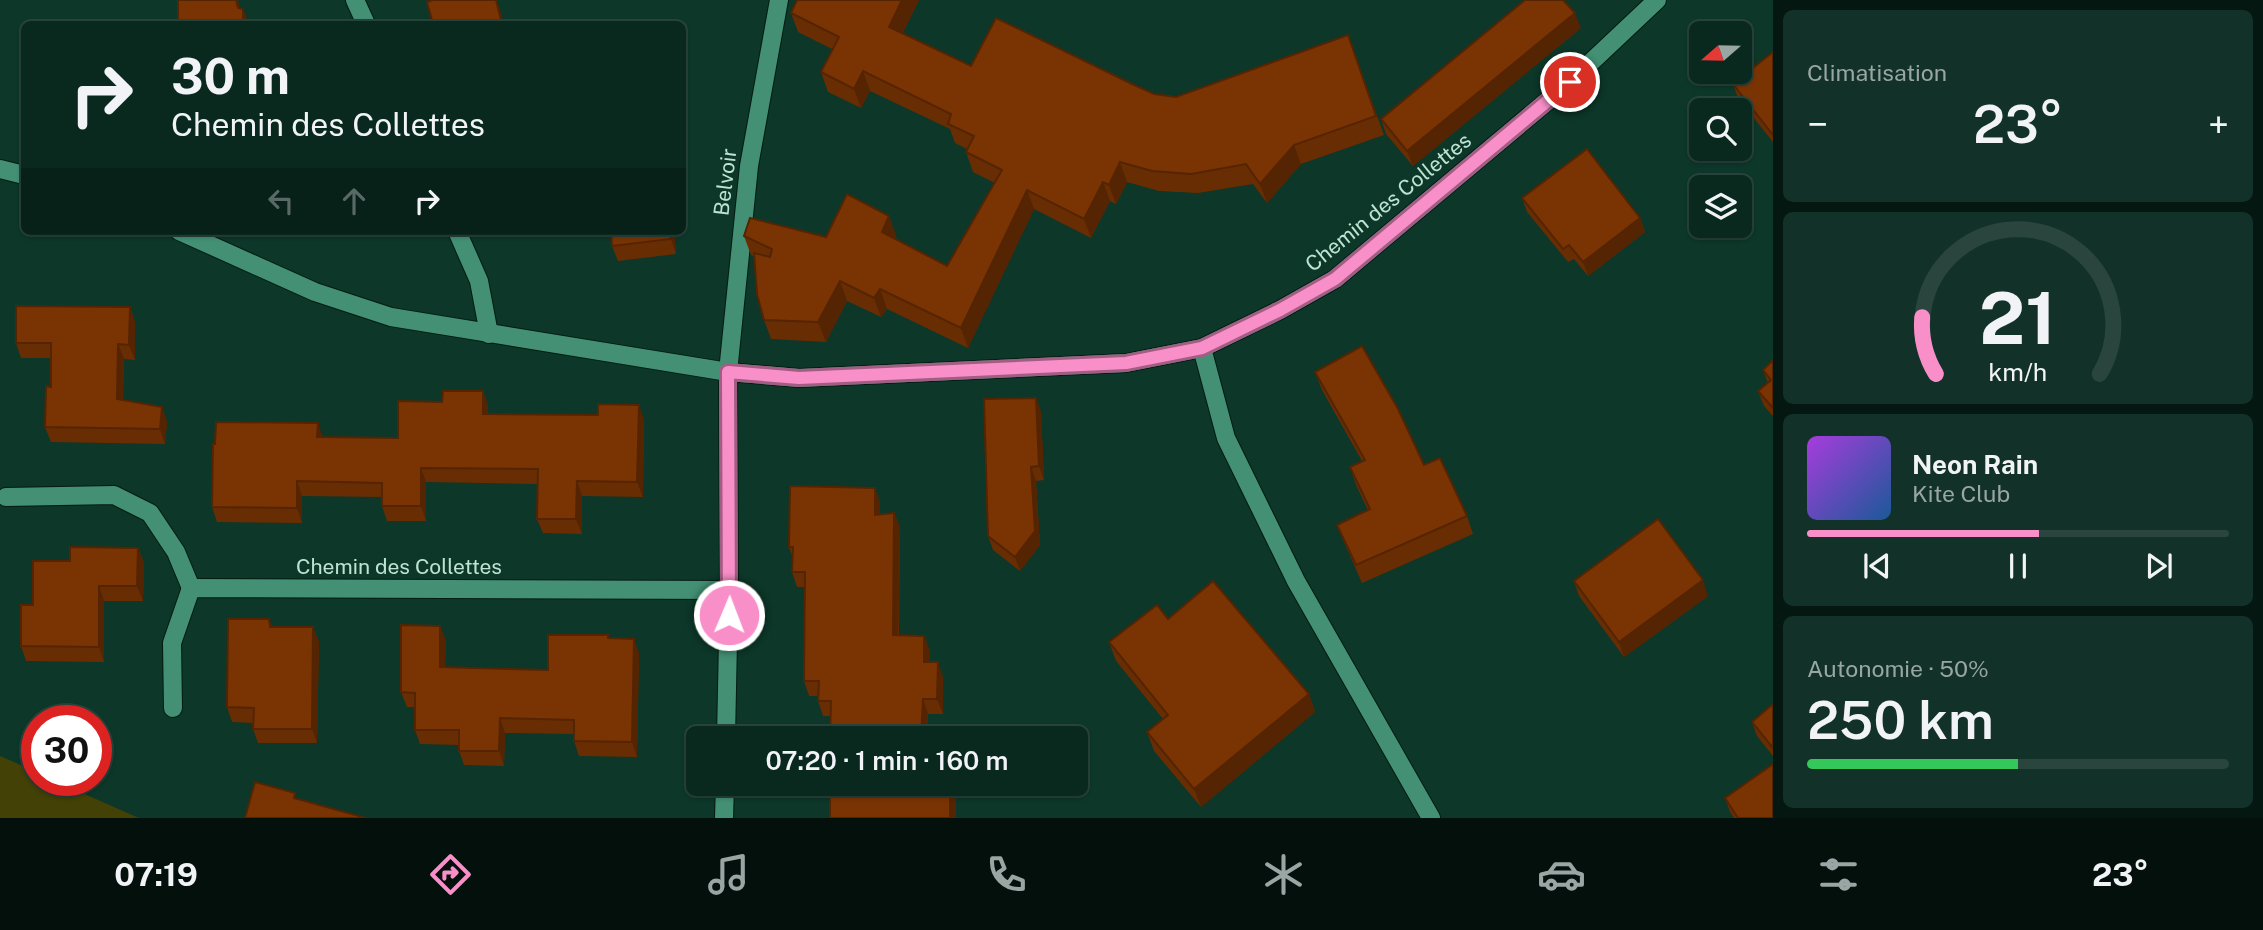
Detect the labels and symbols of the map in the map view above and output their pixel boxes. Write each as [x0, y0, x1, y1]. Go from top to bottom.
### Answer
north arrow [1689, 21, 1752, 84]
pin [1540, 52, 1600, 112]
street label: Chemin des Collettes [1300, 127, 1476, 277]
street label: Belvoir [708, 147, 742, 217]
street label: Chemin des Collettes [296, 554, 502, 579]
position arrow [692, 578, 766, 652]
speed limit sign: 30 [21, 705, 112, 796]

